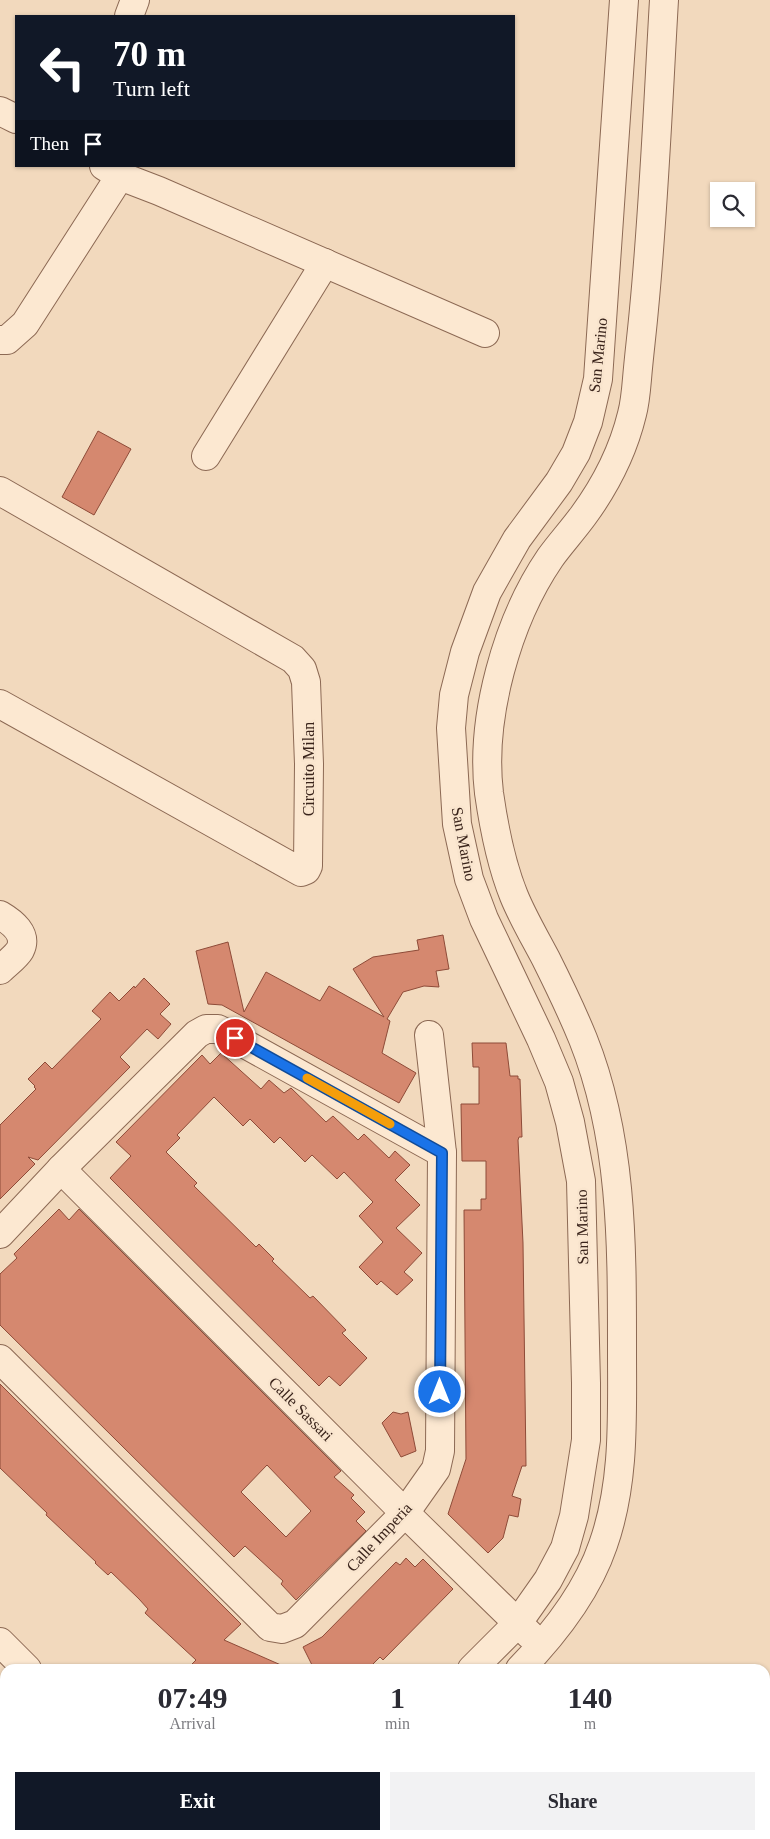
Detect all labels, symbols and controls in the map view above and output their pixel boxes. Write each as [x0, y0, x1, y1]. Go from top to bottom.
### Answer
icon: left [30, 35, 95, 100]
text: 70 m [113, 35, 186, 74]
text: Turn left [113, 76, 190, 101]
icon: arrive [79, 130, 107, 158]
text: Then [30, 133, 69, 154]
map controls [710, 182, 755, 227]
button: search [710, 182, 755, 227]
street label: San Marino [586, 317, 610, 393]
street label: Circuito Milan [300, 722, 317, 816]
street label: San Marino [448, 806, 480, 882]
pin [214, 1017, 256, 1059]
icon: arrive [221, 1024, 249, 1052]
street label: San Marino [573, 1189, 591, 1265]
position arrow [413, 1365, 465, 1417]
street label: Calle Sassari [266, 1374, 337, 1445]
street label: Calle Imperia [343, 1499, 416, 1575]
text: 07:49 [158, 1681, 228, 1714]
text: 1 [390, 1681, 405, 1714]
text: 140 [567, 1681, 612, 1714]
text: Arrival [169, 1715, 216, 1732]
text: min [385, 1715, 410, 1732]
text: m [584, 1715, 596, 1732]
button: Exit [15, 1772, 380, 1830]
button: Share [390, 1772, 755, 1830]

